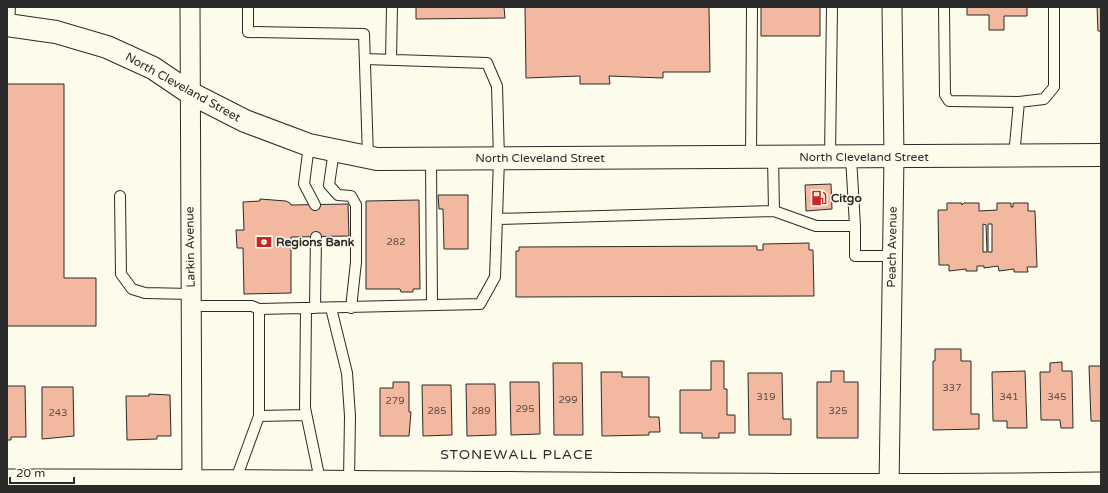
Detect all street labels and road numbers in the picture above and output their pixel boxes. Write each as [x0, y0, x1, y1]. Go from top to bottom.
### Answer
street label: North Cleveland Street [123, 49, 243, 125]
street label: North Cleveland Street [799, 150, 929, 164]
street label: North Cleveland Street [475, 151, 605, 165]
street label: Larkin Avenue [182, 206, 198, 288]
street label: Peach Avenue [884, 206, 900, 288]

